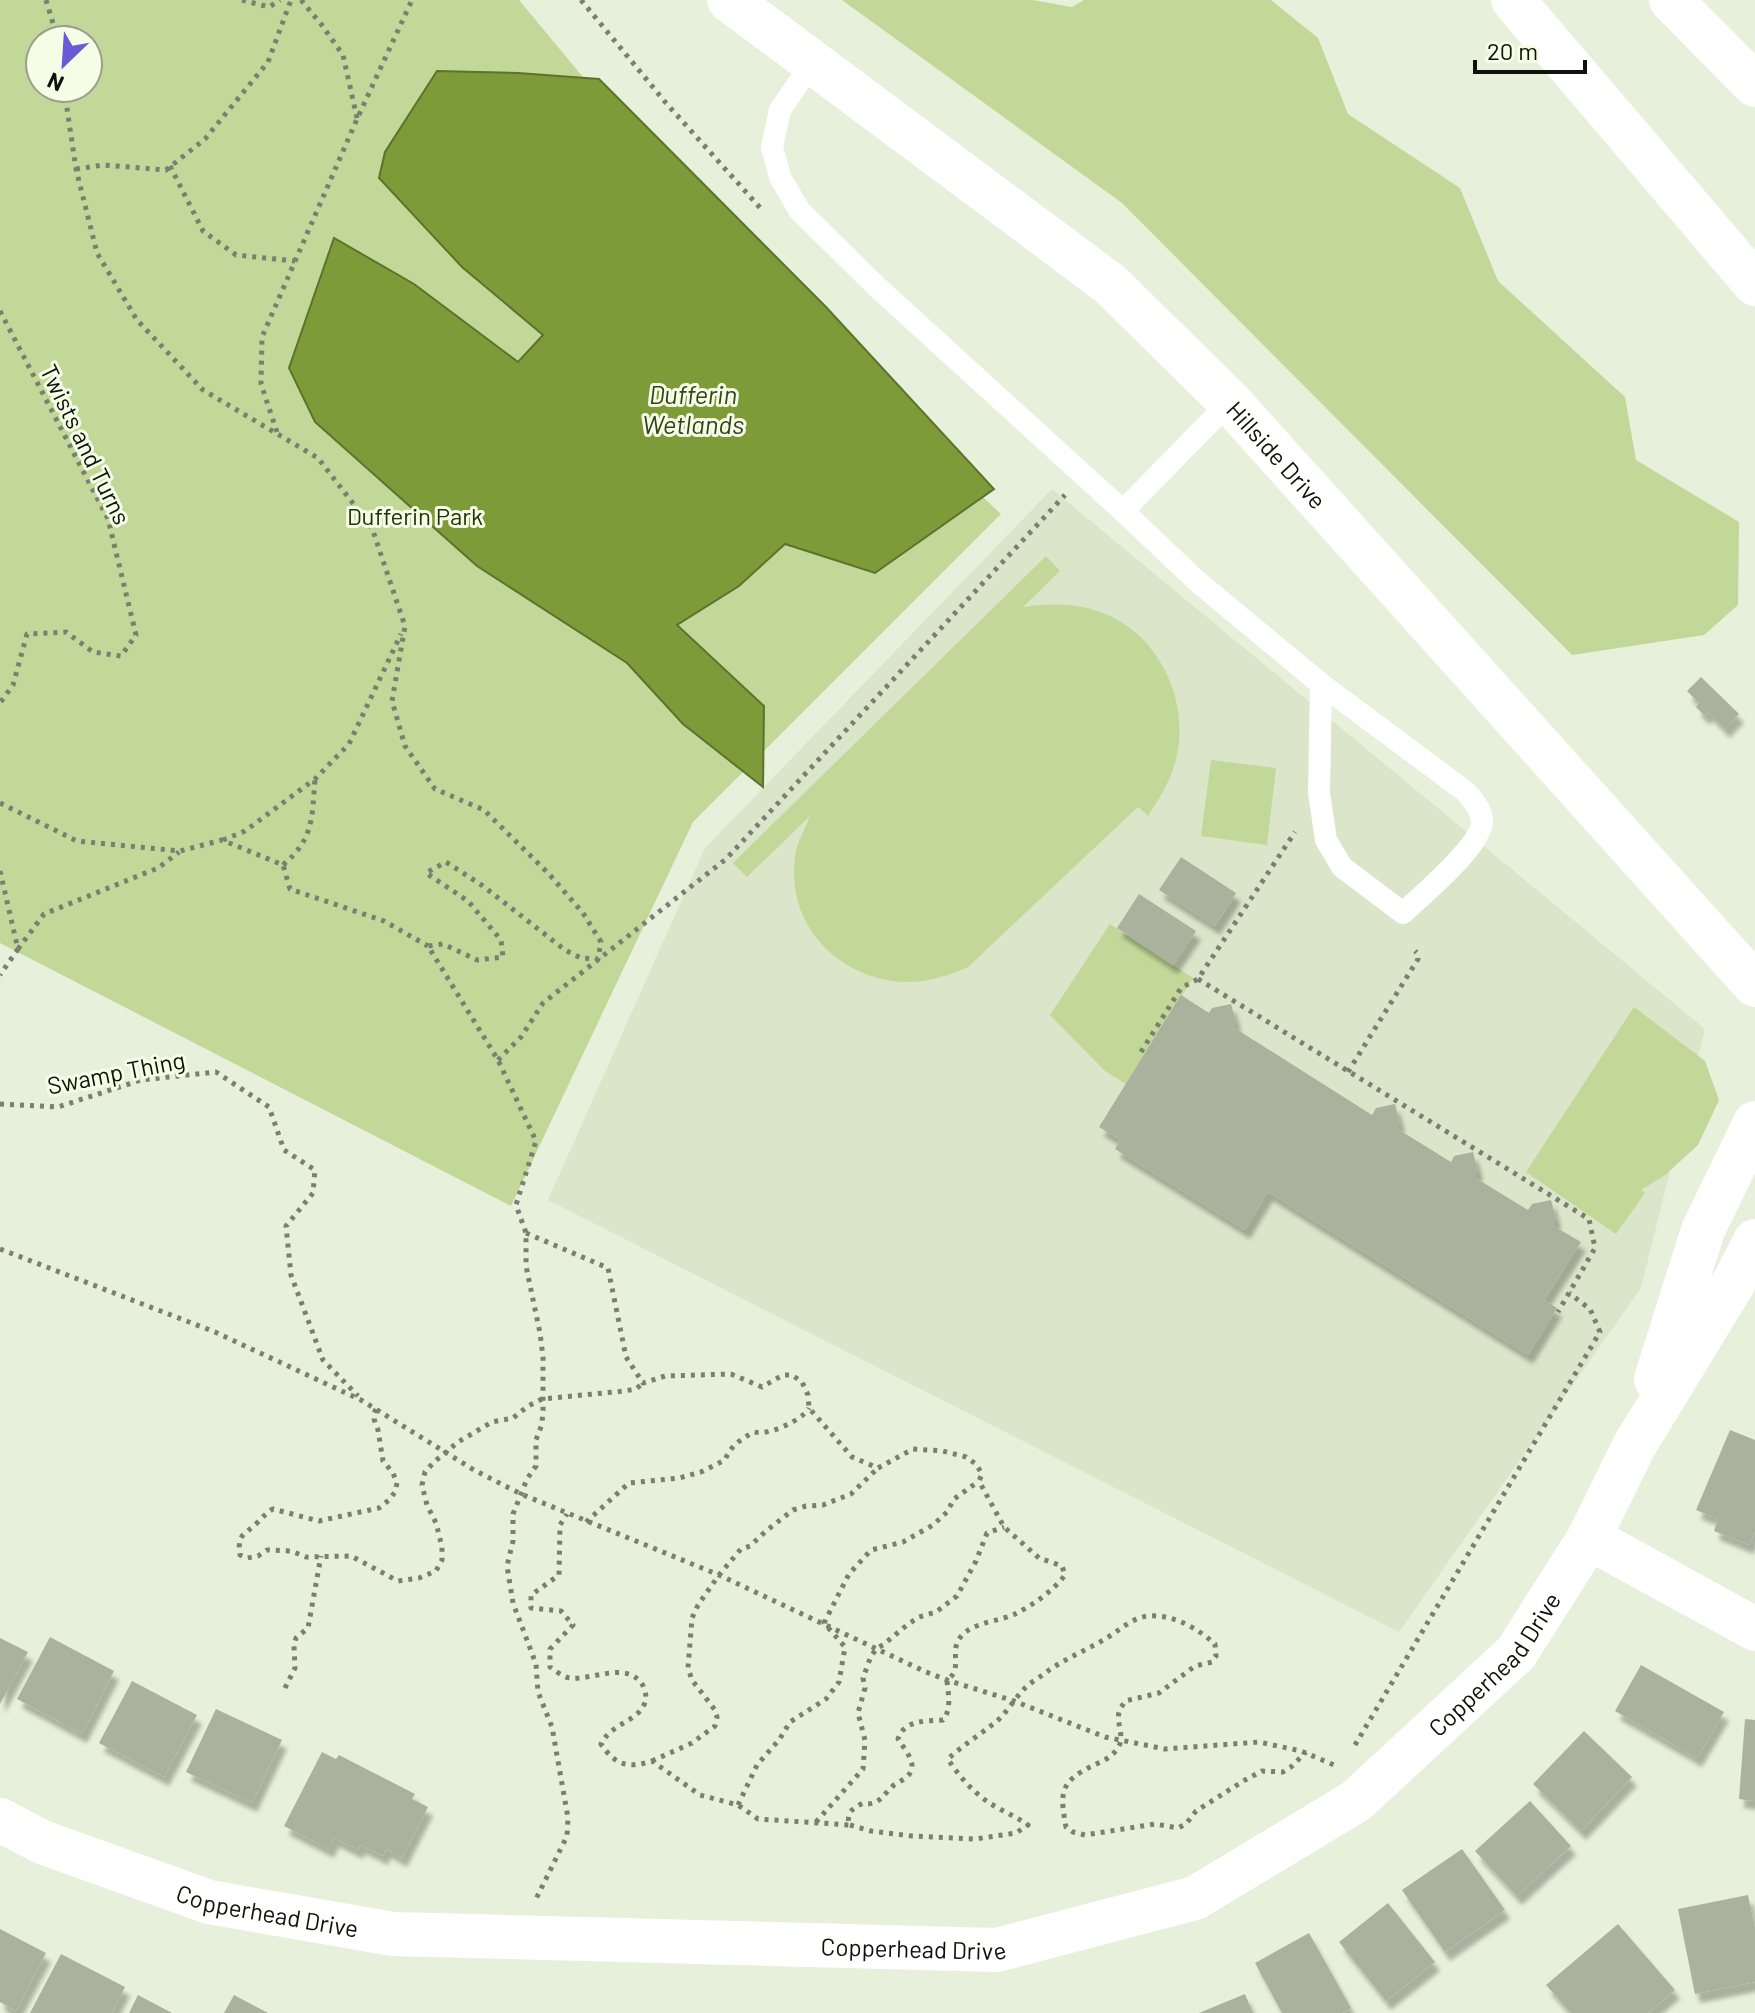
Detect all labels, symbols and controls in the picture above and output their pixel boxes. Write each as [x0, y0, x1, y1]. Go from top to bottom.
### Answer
north arrow [24, 24, 104, 104]
scale bar [1475, 24, 1585, 74]
text: 20 m [1487, 36, 1538, 65]
text: N [43, 68, 67, 98]
street label: Twists and Turns [35, 359, 137, 529]
water label: Dufferin Wetlands [642, 378, 744, 439]
street label: Hillside Drive [1221, 395, 1333, 514]
park label: Dufferin Park [347, 501, 483, 530]
street label: Swamp Thing [45, 1044, 187, 1100]
street label: Copperhead Drive [1422, 1586, 1566, 1742]
street label: Copperhead Drive [173, 1877, 361, 1942]
street label: Copperhead Drive [820, 1931, 1009, 1965]

